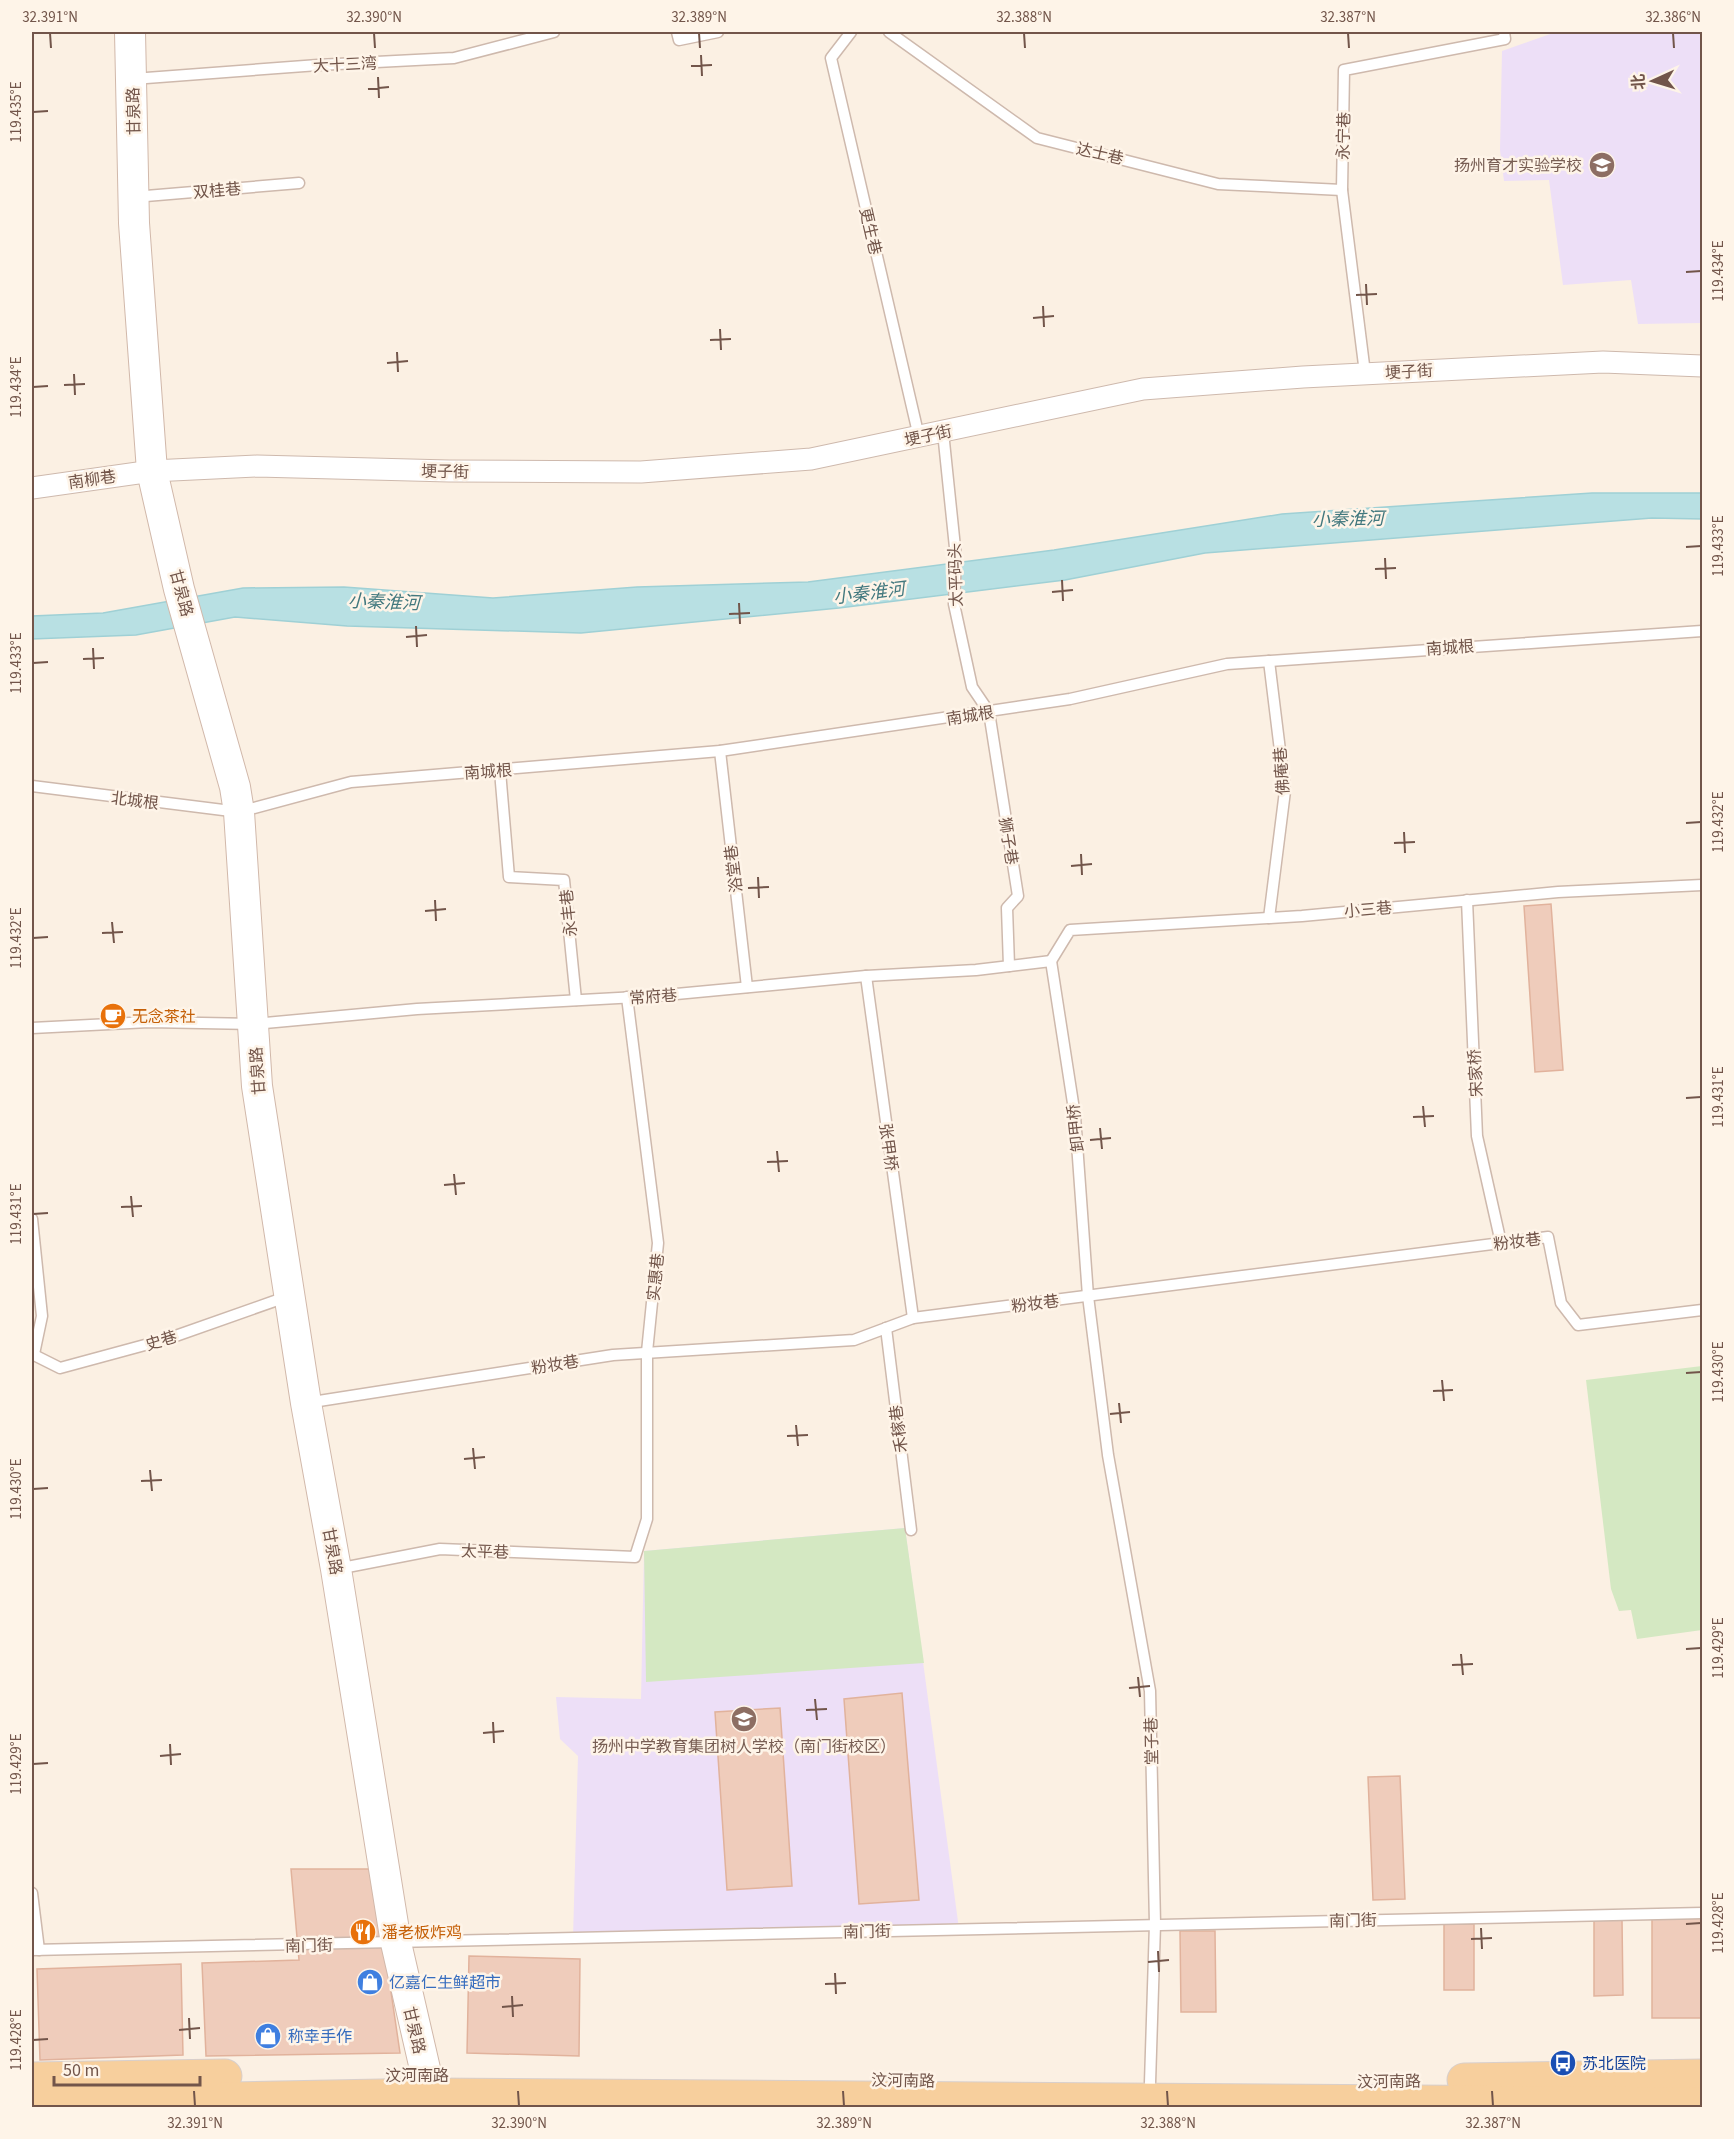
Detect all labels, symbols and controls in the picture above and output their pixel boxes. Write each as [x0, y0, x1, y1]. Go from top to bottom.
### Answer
text: 32.391°N [22, 7, 78, 28]
text: 32.390°N [346, 7, 402, 28]
text: 32.389°N [671, 7, 727, 28]
text: 32.388°N [996, 7, 1052, 28]
text: 32.387°N [1320, 7, 1376, 28]
text: 32.386°N [1645, 7, 1701, 28]
north arrow [1623, 51, 1683, 111]
street label: 大十三湾 [313, 52, 378, 78]
text: 北 [1628, 73, 1651, 91]
text: 119.435°E [6, 81, 27, 143]
street label: 甘泉路 [123, 87, 145, 135]
street label: 永宁巷 [1333, 112, 1355, 160]
street label: 达士巷 [1074, 138, 1126, 170]
school or university icon: 扬州育才实验学校 [1587, 150, 1617, 180]
place label: 扬州育才实验学校 [1454, 155, 1582, 177]
street label: 双桂巷 [192, 178, 242, 204]
street label: 更生巷 [854, 205, 886, 257]
text: 119.434°E [1708, 240, 1729, 302]
text: 119.434°E [6, 356, 27, 418]
street label: 埂子街 [1385, 360, 1434, 384]
street label: 埂子街 [902, 420, 954, 452]
street label: 埂子街 [421, 461, 469, 483]
street label: 南柳巷 [67, 466, 117, 494]
water label: 小秦淮河 [1312, 506, 1387, 533]
text: 119.433°E [1708, 515, 1729, 577]
street label: 太平码头 [944, 543, 968, 607]
street label: 甘泉路 [164, 567, 198, 619]
water label: 小秦淮河 [832, 576, 909, 610]
water label: 小秦淮河 [348, 589, 423, 616]
text: 119.433°E [6, 632, 27, 694]
street label: 南城根 [1425, 635, 1475, 661]
street label: 南城根 [945, 701, 996, 731]
street label: 佛庵巷 [1269, 746, 1295, 796]
street label: 南城根 [463, 759, 513, 785]
street label: 北城根 [110, 787, 160, 815]
text: 119.432°E [1708, 791, 1729, 853]
street label: 狮子巷 [993, 816, 1023, 867]
street label: 浴堂巷 [720, 844, 748, 894]
street label: 永丰巷 [556, 888, 582, 938]
street label: 小三巷 [1343, 897, 1393, 923]
text: 119.432°E [6, 907, 27, 969]
street label: 常府巷 [628, 984, 678, 1010]
cafe icon: 无念茶社 [98, 1001, 128, 1031]
place label: 无念茶社 [132, 1006, 196, 1028]
street label: 甘泉路 [245, 1046, 271, 1096]
street label: 宋家桥 [1464, 1048, 1488, 1097]
text: 119.431°E [1708, 1066, 1729, 1128]
street label: 卸甲桥 [1063, 1103, 1089, 1153]
street label: 张甲桥 [874, 1122, 902, 1172]
text: 119.431°E [6, 1183, 27, 1245]
street label: 粉妆巷 [1492, 1228, 1542, 1256]
street label: 实惠巷 [643, 1252, 669, 1302]
street label: 粉妆巷 [1010, 1290, 1060, 1318]
street label: 史巷 [143, 1326, 180, 1356]
text: 119.430°E [1708, 1341, 1729, 1403]
street label: 粉妆巷 [530, 1350, 581, 1380]
street label: 禾稼巷 [885, 1404, 913, 1454]
text: 119.430°E [6, 1458, 27, 1520]
street label: 甘泉路 [317, 1526, 347, 1577]
street label: 太平巷 [461, 1540, 509, 1564]
text: 119.429°E [1708, 1617, 1729, 1679]
school or university icon: 扬州中学教育集团树人学校（南门街校区） [729, 1704, 759, 1734]
street label: 堂子巷 [1141, 1717, 1163, 1765]
text: 119.429°E [6, 1733, 27, 1795]
place label: 扬州中学教育集团树人学校（南门街校区） [592, 1736, 896, 1758]
text: 119.428°E [1708, 1892, 1729, 1954]
street label: 南门街 [1329, 1910, 1377, 1932]
restaurant icon: 潘老板炸鸡 [348, 1917, 378, 1947]
street label: 南门街 [843, 1921, 891, 1943]
place label: 潘老板炸鸡 [382, 1922, 462, 1944]
street label: 南门街 [285, 1935, 333, 1957]
shop icon: 亿嘉仁生鲜超市 [355, 1967, 385, 1997]
place label: 亿嘉仁生鲜超市 [389, 1972, 501, 1994]
street label: 甘泉路 [398, 2004, 430, 2056]
text: 119.428°E [6, 2009, 27, 2071]
shop icon: 称幸手作 [253, 2021, 283, 2051]
place label: 称幸手作 [288, 2026, 352, 2048]
bus stop icon: 苏北医院 [1548, 2048, 1578, 2078]
scale bar [54, 2049, 200, 2087]
place label: 苏北医院 [1582, 2053, 1646, 2075]
text: 50 m [63, 2058, 99, 2083]
street label: 汶河南路 [385, 2065, 449, 2087]
street label: 汶河南路 [871, 2069, 935, 2093]
street label: 汶河南路 [1357, 2070, 1421, 2094]
text: 32.391°N [167, 2113, 223, 2134]
text: 32.390°N [491, 2113, 547, 2134]
text: 32.389°N [816, 2113, 872, 2134]
text: 32.388°N [1140, 2113, 1196, 2134]
text: 32.387°N [1465, 2113, 1521, 2134]

